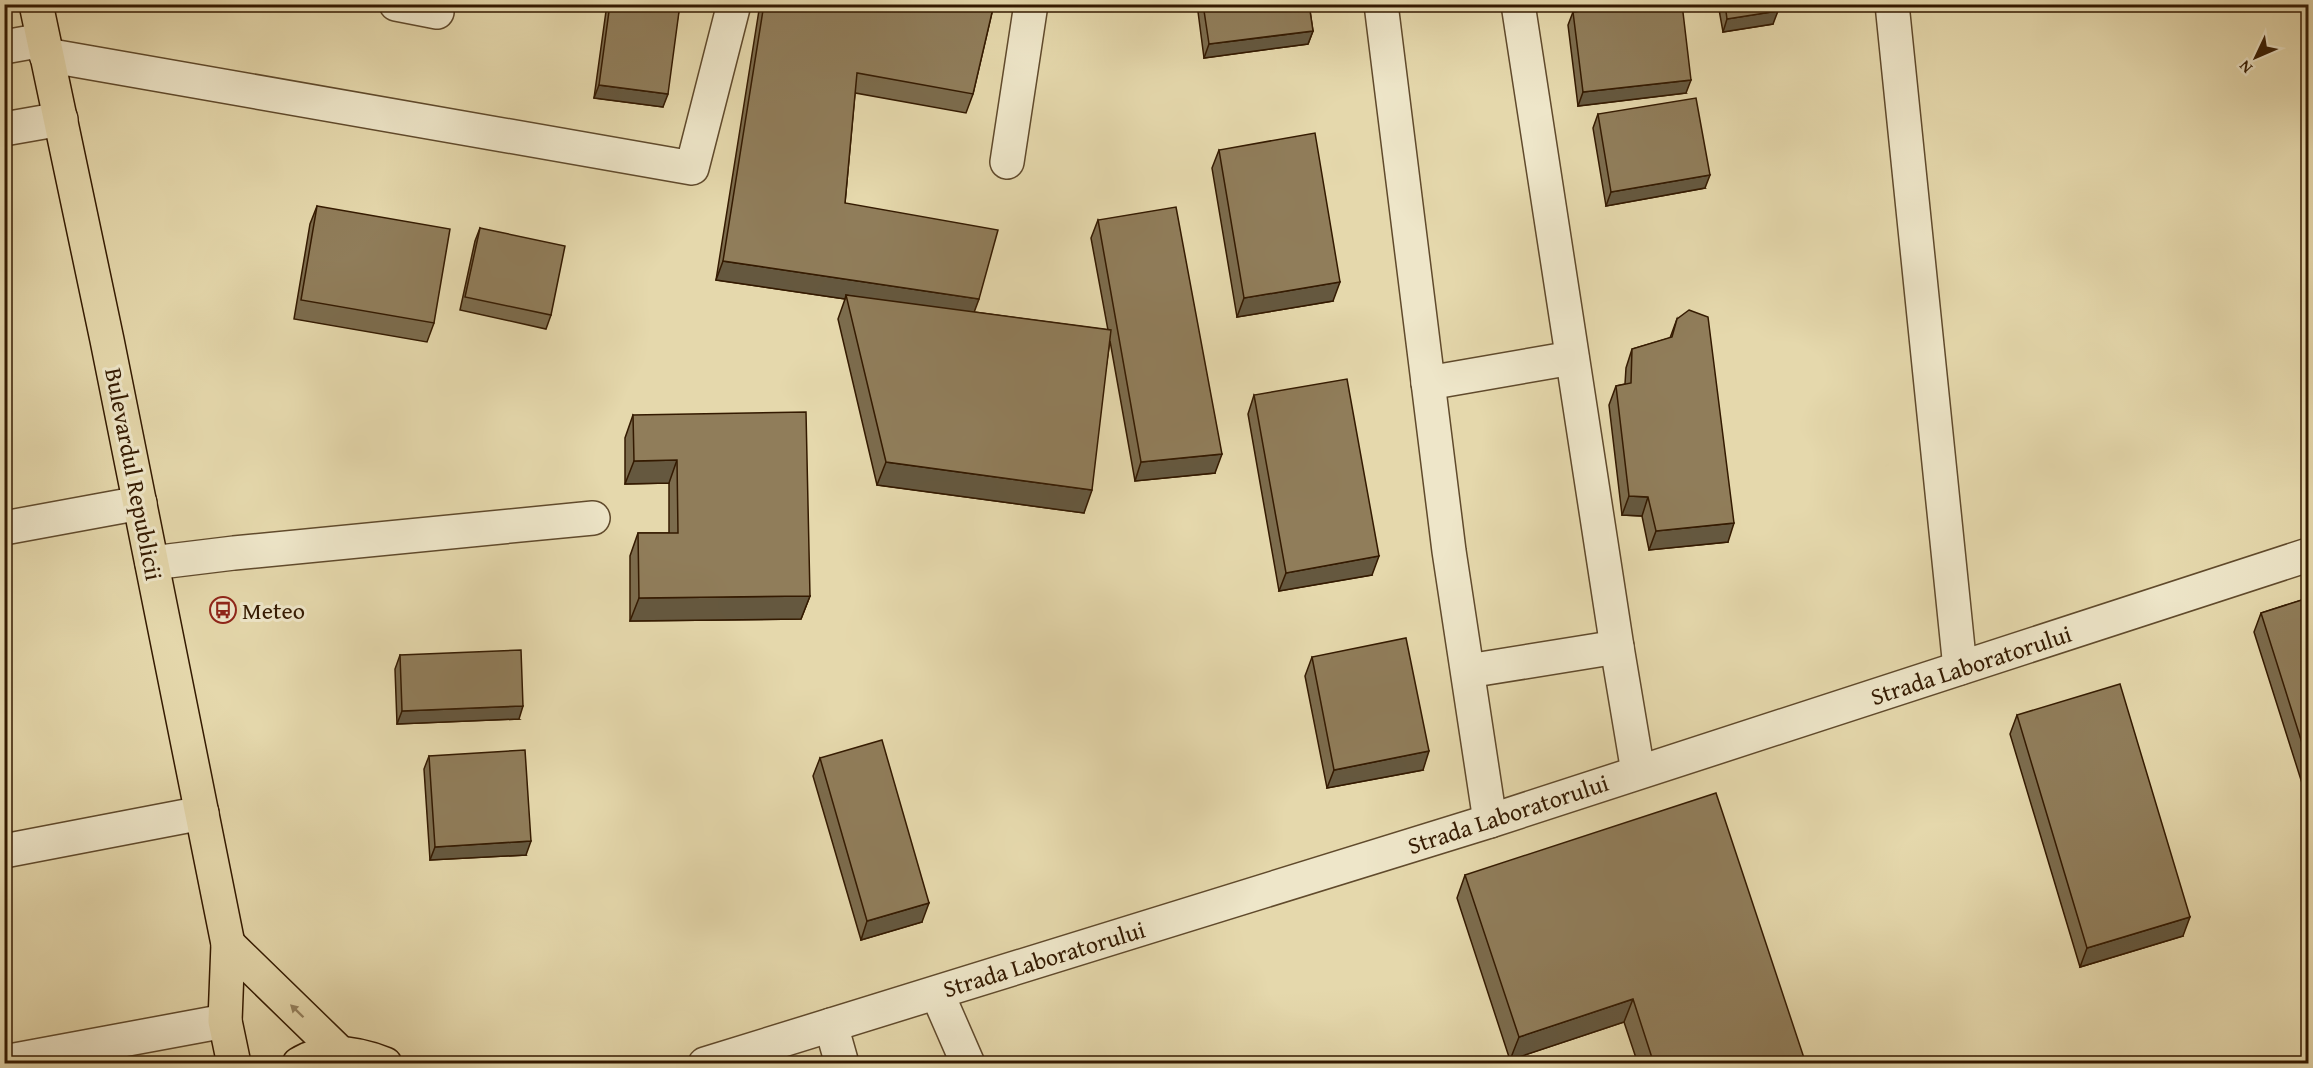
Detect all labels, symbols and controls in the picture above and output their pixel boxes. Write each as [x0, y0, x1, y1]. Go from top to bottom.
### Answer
north arrow [2226, 27, 2286, 87]
text: N [2233, 55, 2258, 80]
street label: Bulevardul Republicii [96, 365, 172, 584]
place label: Meteo [242, 593, 305, 628]
bus stop icon: Meteo [208, 595, 238, 625]
street label: Strada Laboratorului [1866, 616, 2076, 714]
street label: Strada Laboratorului [1403, 765, 1613, 863]
street label: Strada Laboratorului [939, 912, 1149, 1006]
one-way arrow [290, 1004, 305, 1018]

